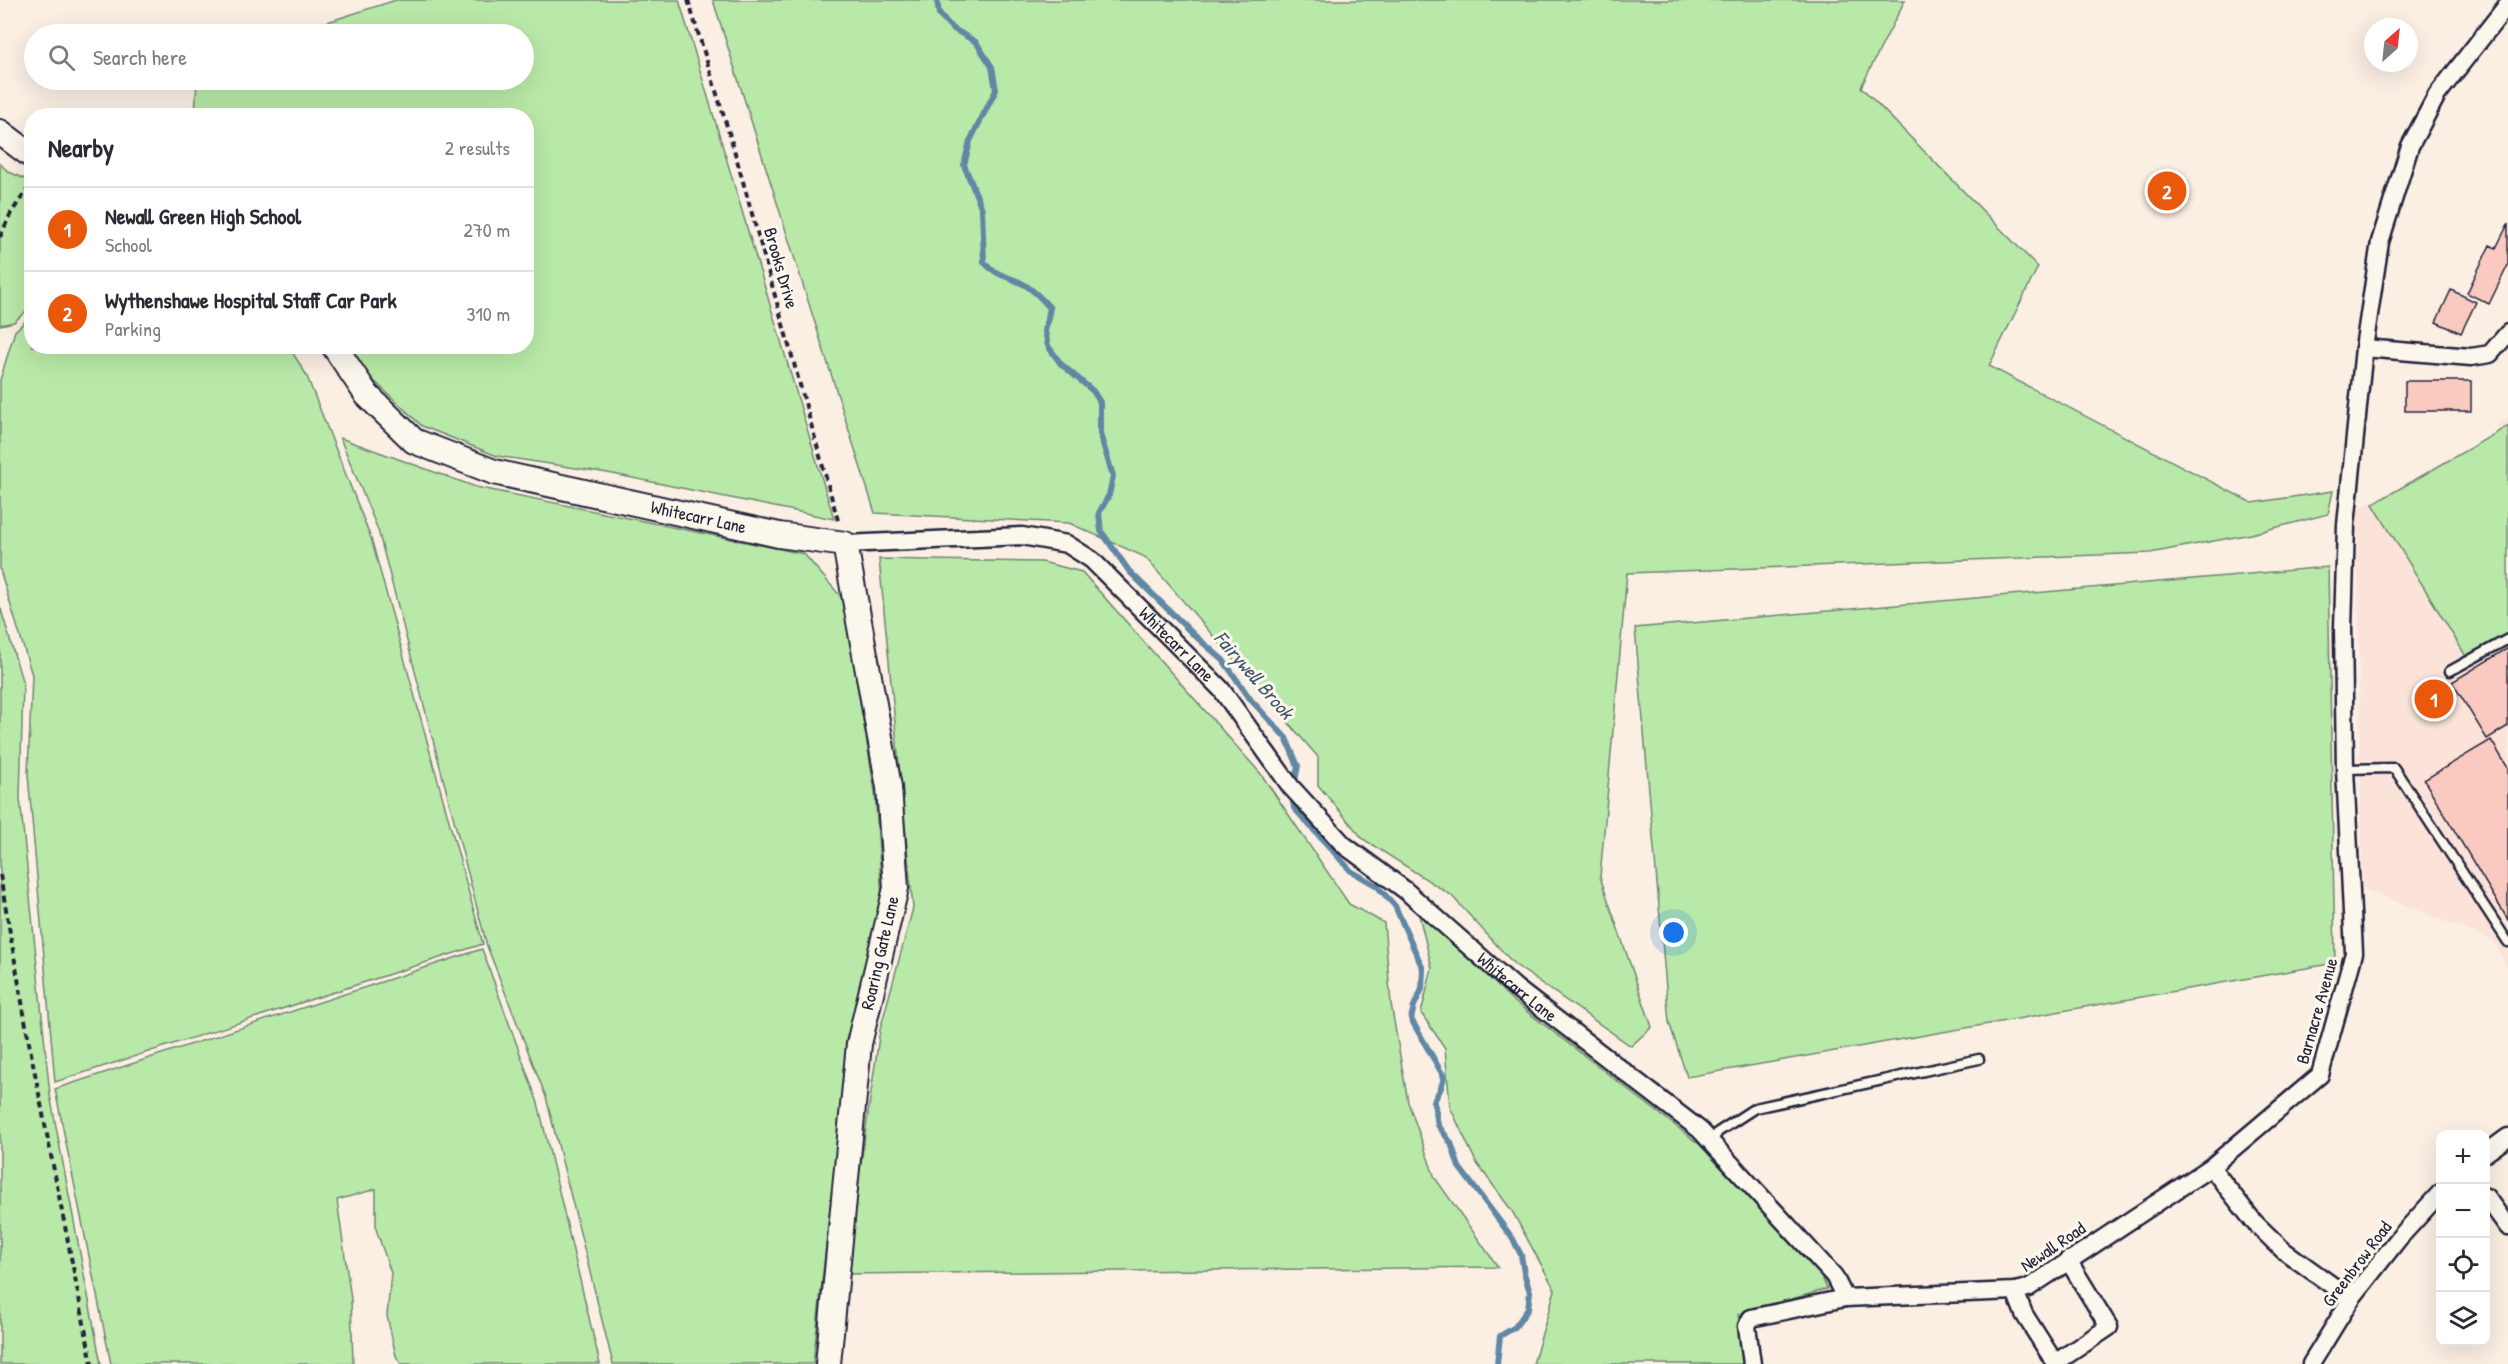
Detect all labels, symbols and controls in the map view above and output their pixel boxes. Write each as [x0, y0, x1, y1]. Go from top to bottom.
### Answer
north arrow [2364, 18, 2418, 72]
search box [24, 24, 534, 90]
icon: search [45, 41, 78, 74]
text: Search here [93, 42, 187, 72]
text: Nearby [48, 130, 114, 165]
text: 2 results [445, 134, 510, 161]
pin: 2 [2148, 168, 2186, 213]
text: Newall Green High School [105, 201, 301, 231]
text: 1 [64, 216, 71, 243]
text: 270 m [464, 216, 510, 243]
street label: Brooks Drive [758, 225, 805, 311]
text: School [105, 231, 152, 258]
text: Wythenshawe Hospital Staff Car Park [105, 285, 397, 315]
text: 2 [63, 300, 72, 327]
text: 310 m [467, 300, 510, 327]
text: Parking [105, 315, 161, 342]
street label: Whitecarr Lane [648, 494, 749, 539]
street label: Whitecarr Lane [1134, 601, 1220, 687]
water label: Fairywell Brook [1208, 625, 1301, 726]
pin: 1 [2414, 676, 2454, 722]
street label: Roaring Gate Lane [854, 894, 905, 1012]
your location [1659, 918, 1688, 947]
street label: Whitecarr Lane [1472, 946, 1563, 1027]
street label: Barnacre Avenue [2289, 955, 2344, 1067]
map controls [2436, 1130, 2490, 1346]
button: + [2436, 1130, 2490, 1184]
button: − [2436, 1184, 2490, 1238]
street label: Newall Road [2015, 1216, 2090, 1278]
street label: Greenbrow Road [2316, 1216, 2397, 1312]
button: locate [2436, 1238, 2490, 1292]
button: layers [2436, 1292, 2490, 1346]

